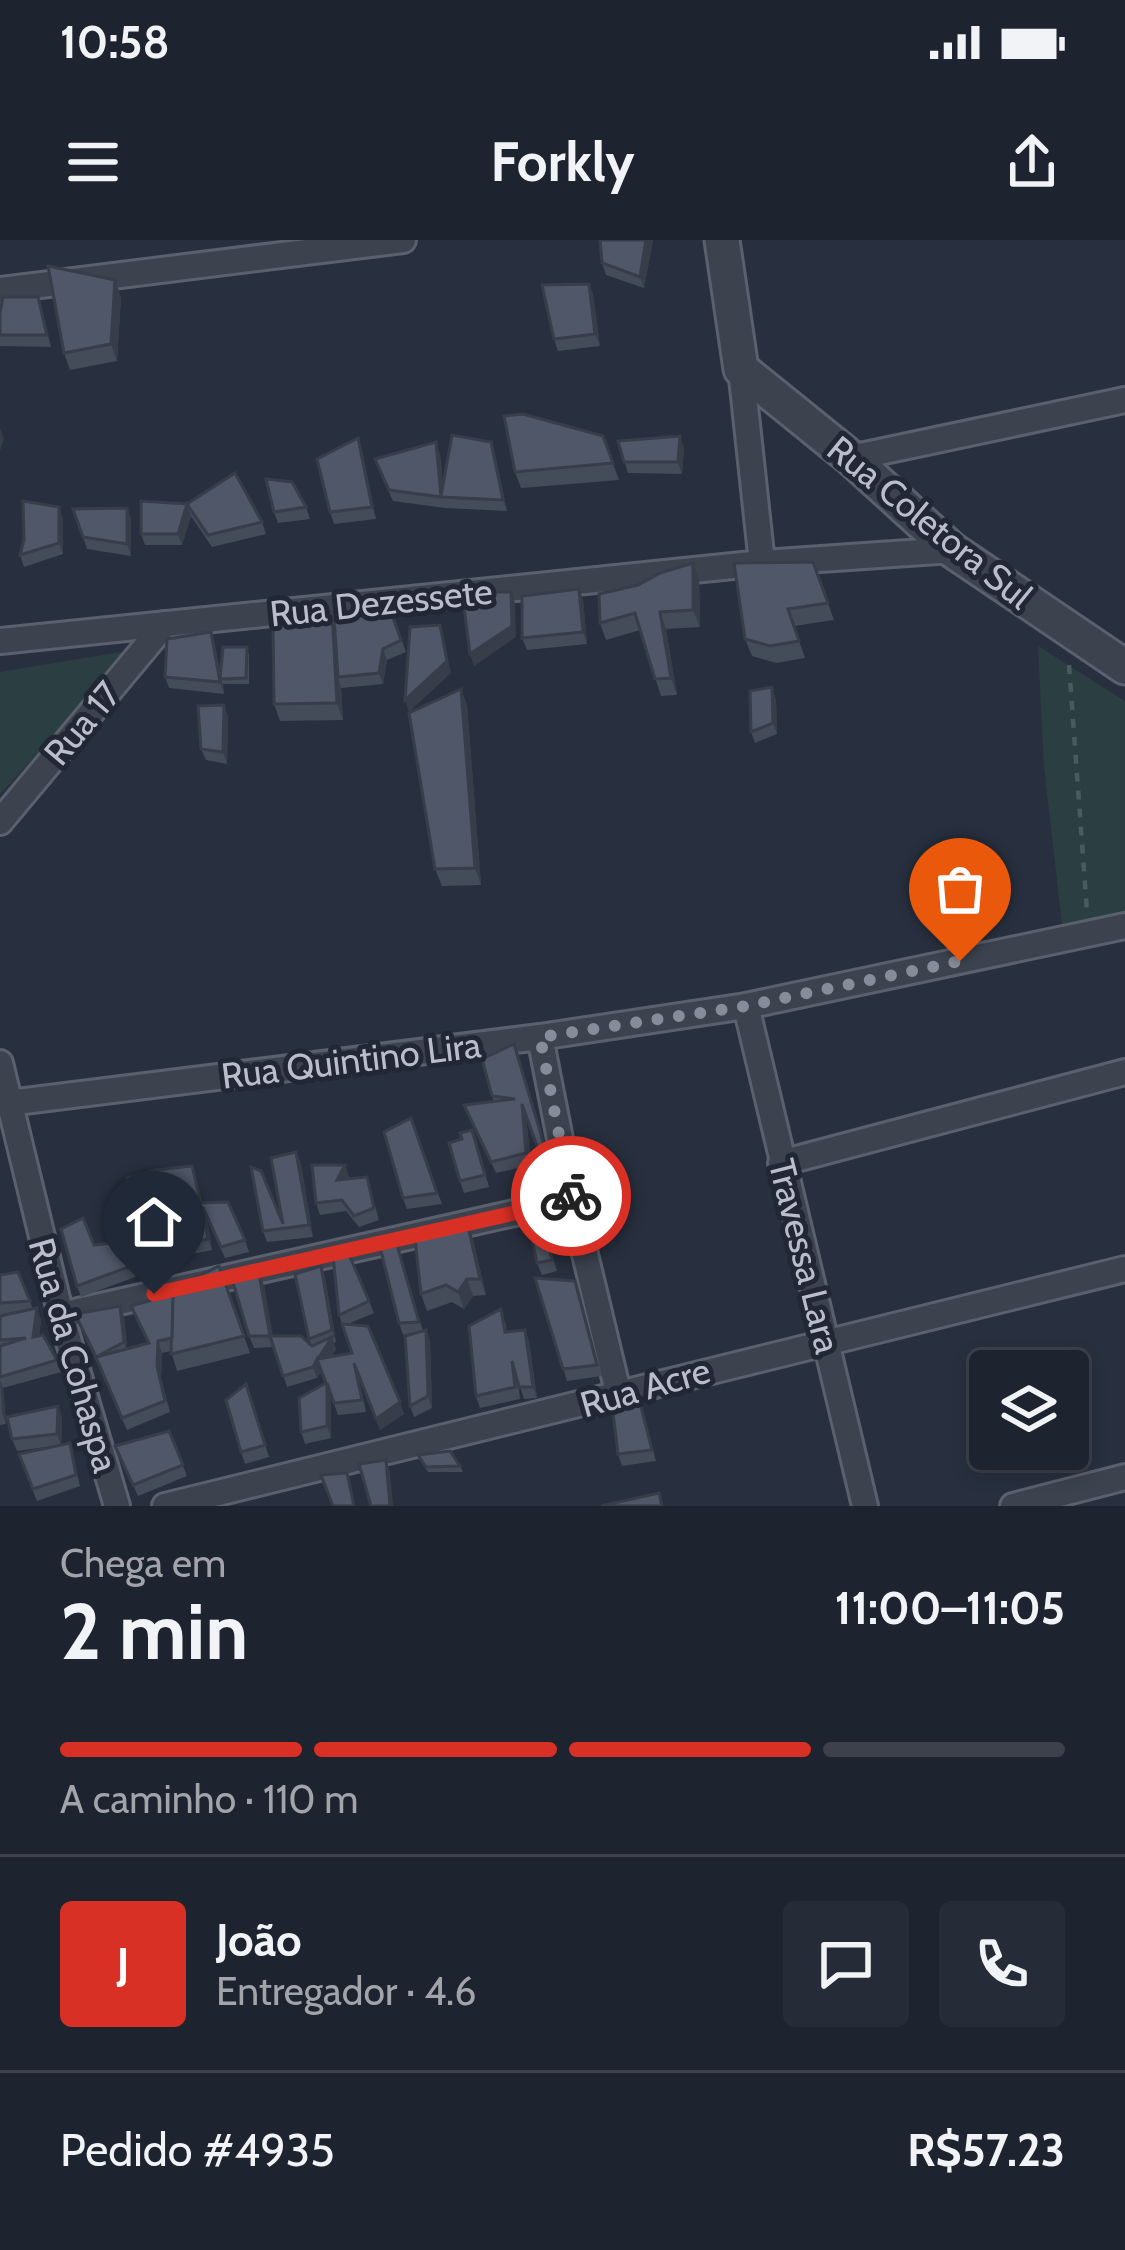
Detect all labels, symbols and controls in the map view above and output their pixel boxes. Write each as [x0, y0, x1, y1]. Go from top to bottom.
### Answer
text: 10:58 [60, 15, 170, 69]
icon: menu [60, 129, 126, 195]
text: Forkly [490, 129, 635, 195]
icon: share [999, 129, 1065, 195]
street label: Rua Coletora Sul [819, 426, 1041, 618]
street label: Rua Dezessete [268, 568, 494, 636]
street label: Rua 17 [34, 672, 130, 774]
pin [909, 838, 1011, 961]
icon: bag [927, 856, 993, 922]
street label: Rua Quintino Lira [219, 1022, 483, 1098]
courier [511, 1136, 631, 1256]
street label: Travessa Lara [760, 1154, 850, 1358]
icon: bike [538, 1163, 604, 1229]
pin [103, 1171, 205, 1294]
icon: home [121, 1189, 187, 1255]
street label: Rua da Cohaspa [20, 1233, 128, 1477]
street label: Rua Acre [575, 1348, 715, 1426]
map controls [969, 1350, 1089, 1470]
button: layers [969, 1350, 1089, 1470]
text: Chega em [60, 1539, 226, 1587]
text: 11:00–11:05 [835, 1581, 1065, 1635]
text: 2 min [60, 1584, 248, 1679]
text: A caminho · 110 m [60, 1775, 359, 1823]
button: chat [783, 1901, 909, 2027]
button: phone [939, 1901, 1065, 2027]
text: João [216, 1913, 302, 1967]
text: J [117, 1937, 129, 1991]
text: Entregador · 4.6 [216, 1967, 476, 2015]
text: Pedido #4935 [60, 2123, 335, 2177]
text: R$57.23 [907, 2123, 1065, 2177]

